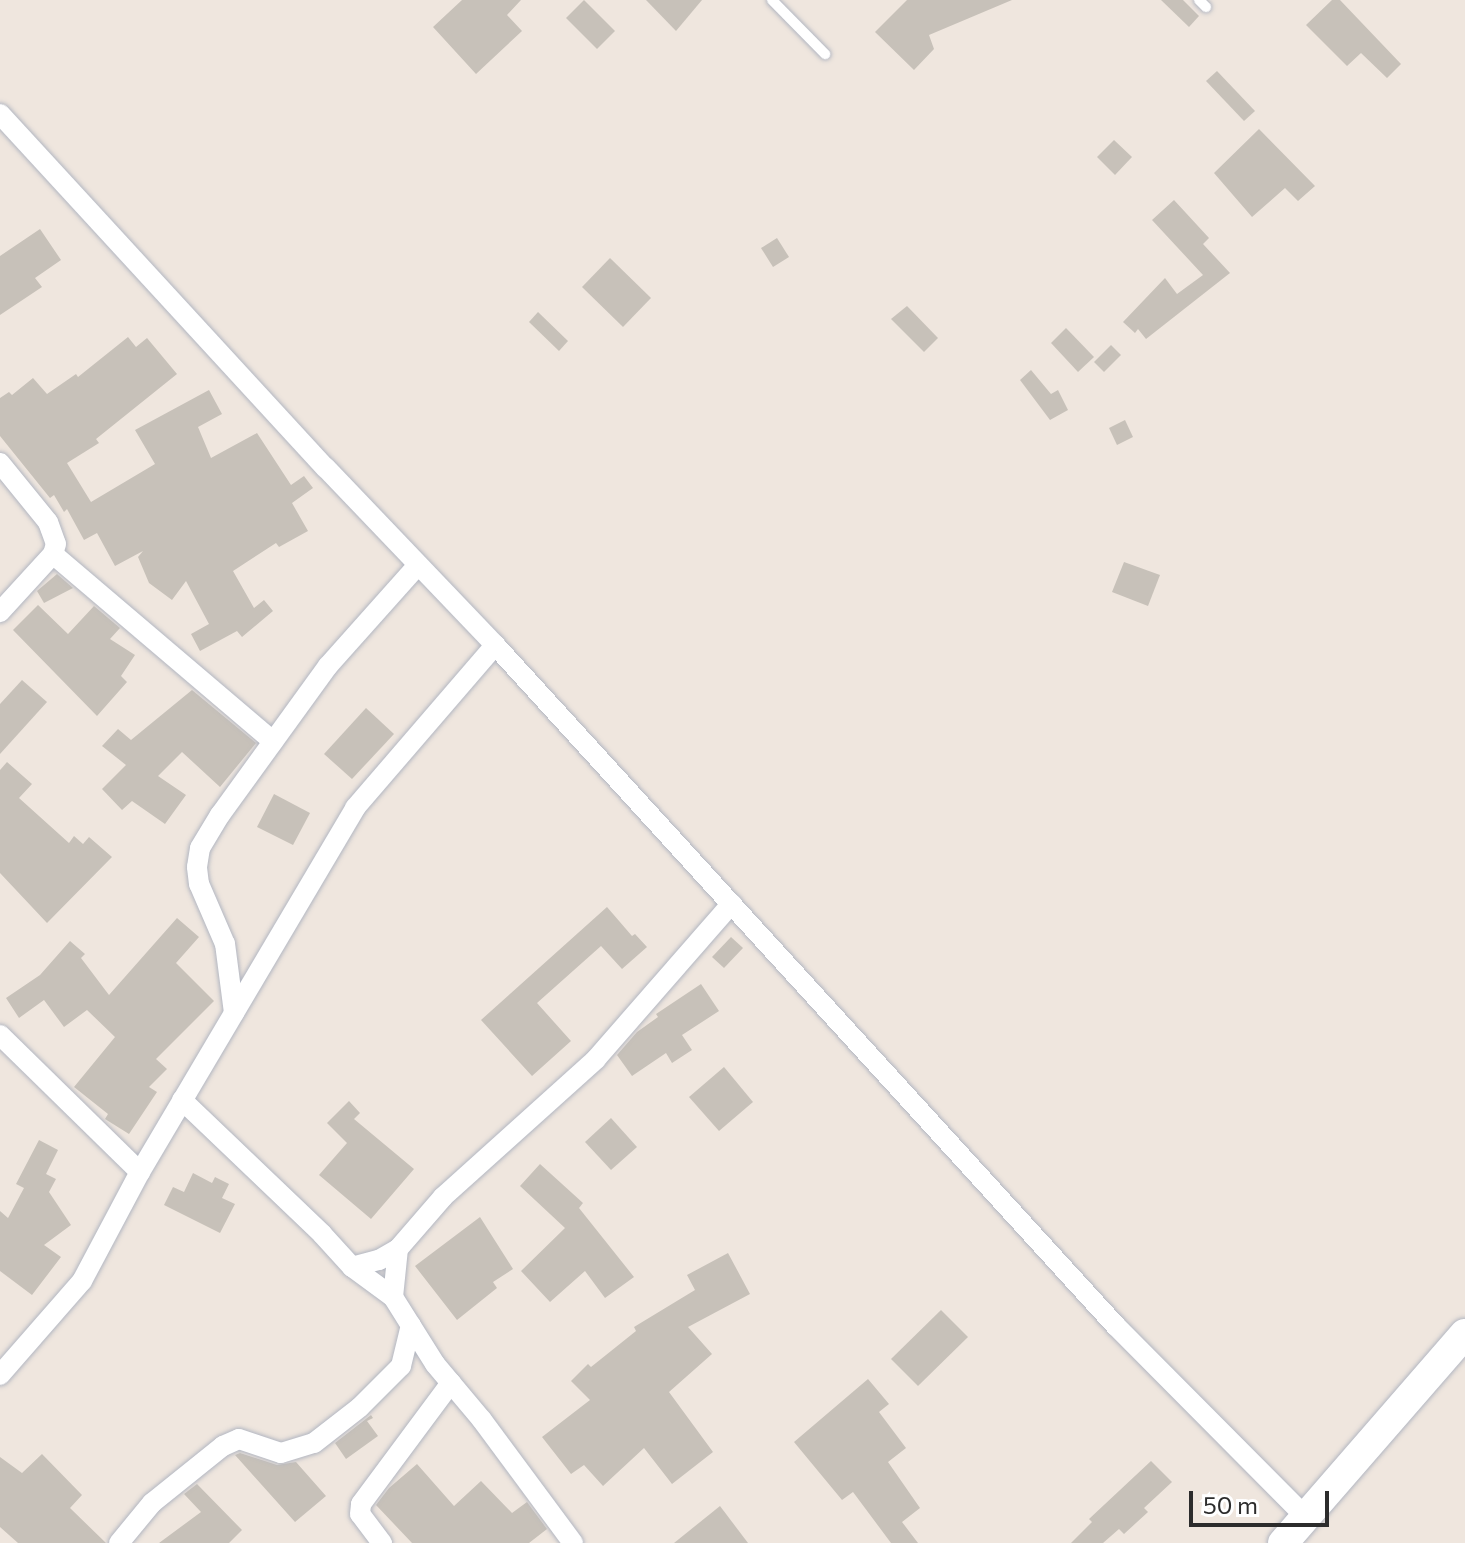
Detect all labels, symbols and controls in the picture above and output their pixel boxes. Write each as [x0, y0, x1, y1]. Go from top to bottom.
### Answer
scale bar [1193, 1475, 1333, 1525]
text: 50 m [1203, 1490, 1258, 1519]

